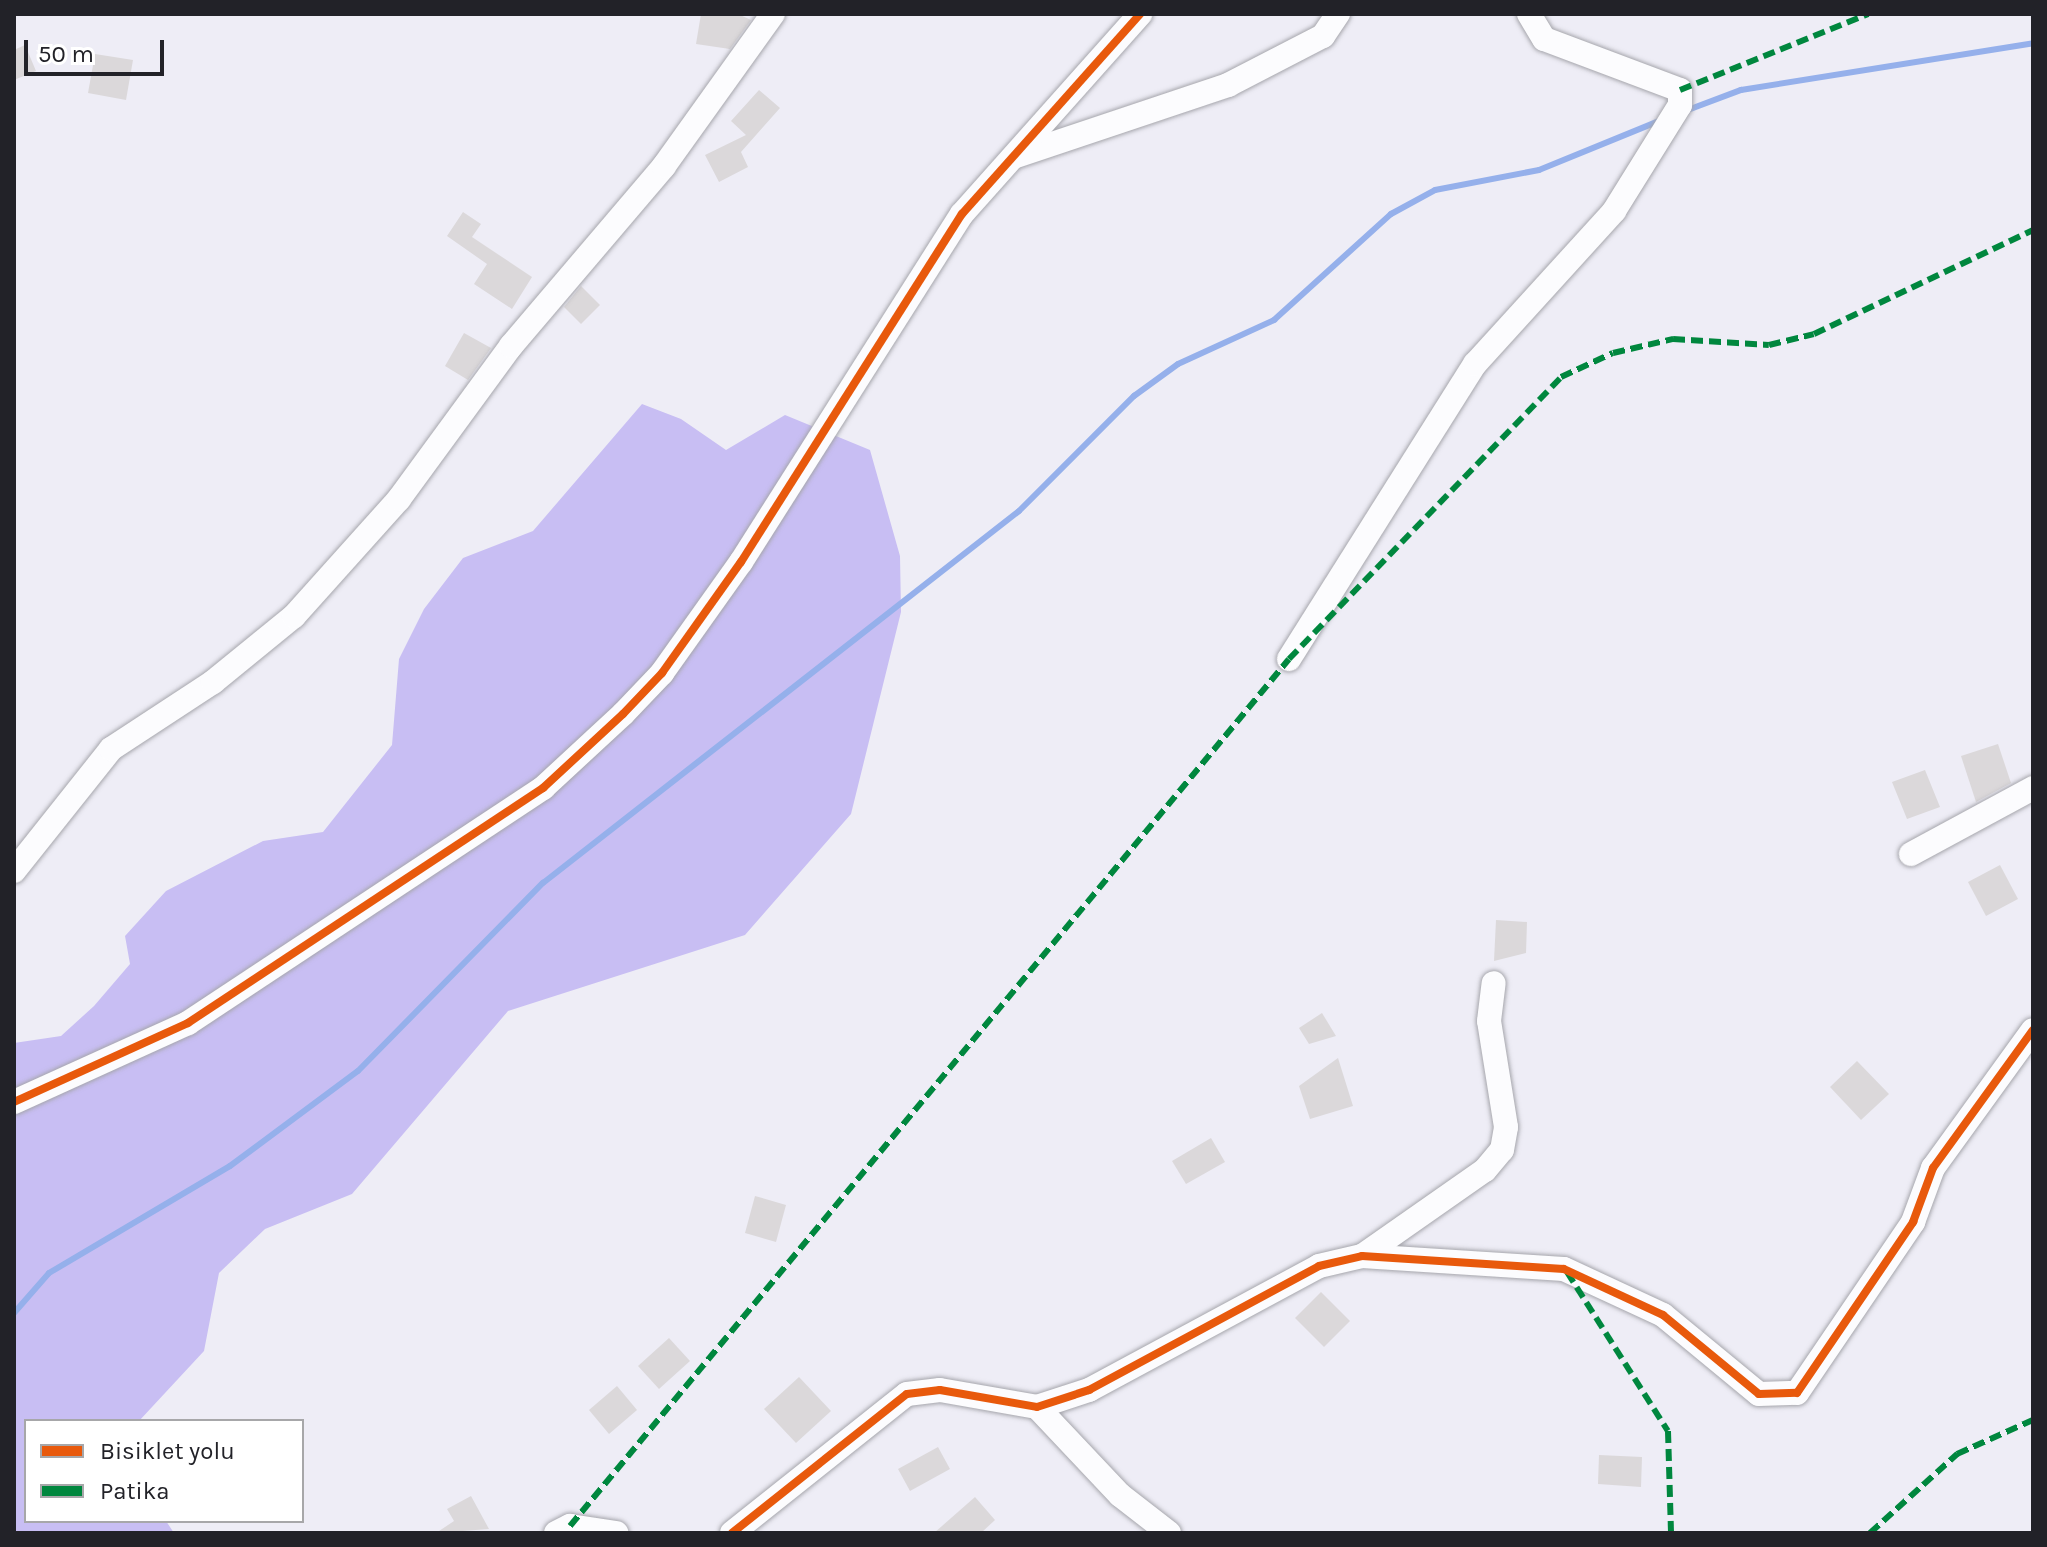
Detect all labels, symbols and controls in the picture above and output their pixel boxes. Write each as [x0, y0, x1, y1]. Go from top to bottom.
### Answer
scale bar [28, 24, 168, 74]
text: 50 m [38, 40, 94, 68]
legend [24, 1419, 304, 1523]
text: Bisiklet yolu [100, 1437, 235, 1465]
text: Patika [100, 1477, 169, 1505]

